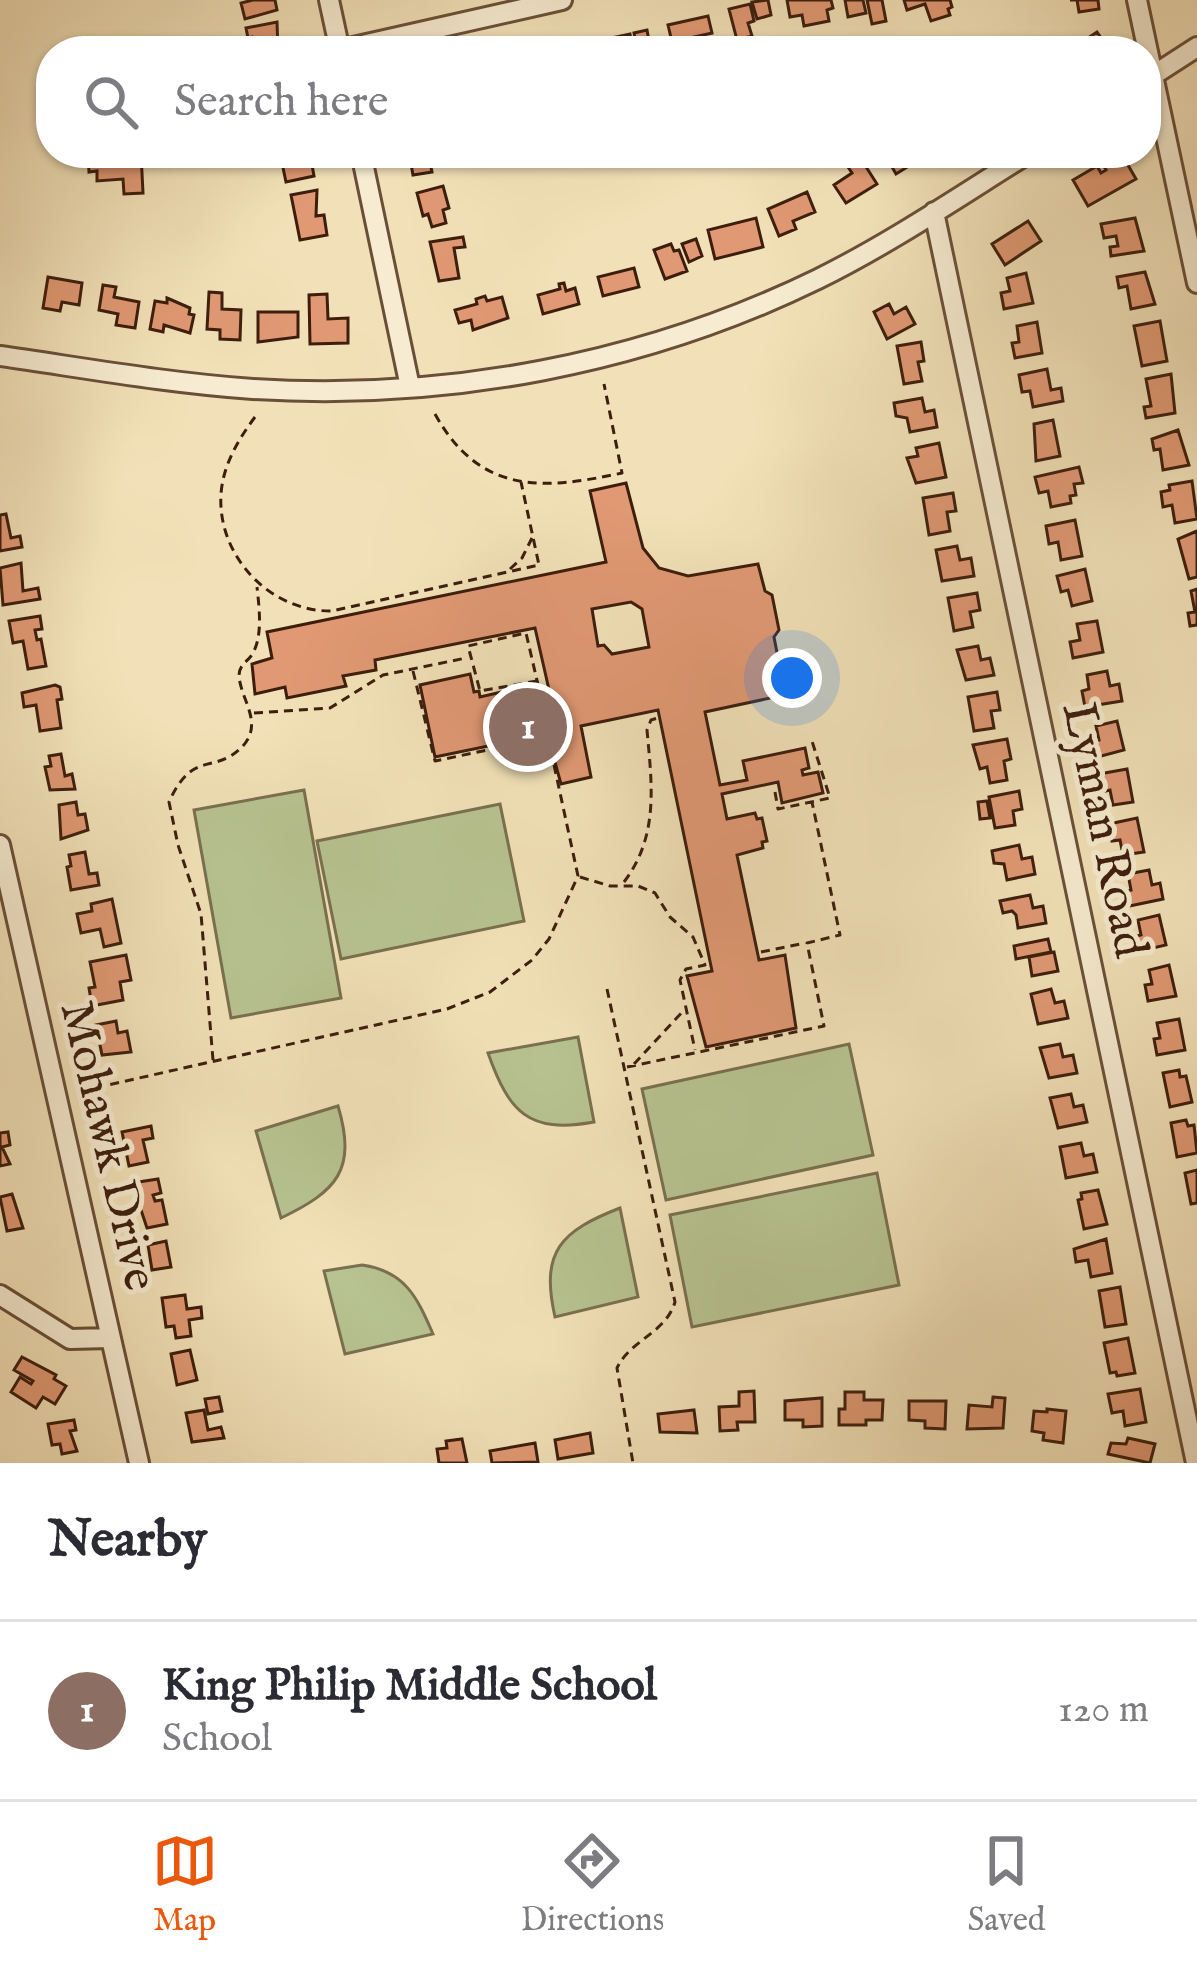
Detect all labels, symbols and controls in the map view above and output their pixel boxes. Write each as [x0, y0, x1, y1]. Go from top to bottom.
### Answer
search box [36, 36, 1161, 168]
icon: search [78, 69, 144, 135]
text: Search here [174, 74, 388, 131]
your location [762, 648, 822, 708]
pin: 1 [489, 682, 567, 772]
street label: Lyman Road [1047, 697, 1159, 963]
street label: Mohawk Drive [45, 996, 169, 1296]
text: Nearby [48, 1509, 207, 1574]
text: King Philip Middle School [162, 1658, 657, 1715]
text: 1 [80, 1686, 94, 1735]
text: 120 m [1058, 1686, 1149, 1735]
text: School [162, 1715, 272, 1764]
tab: Map [152, 1828, 218, 1942]
tab: Directions [521, 1828, 664, 1942]
tab: Saved [967, 1828, 1045, 1942]

